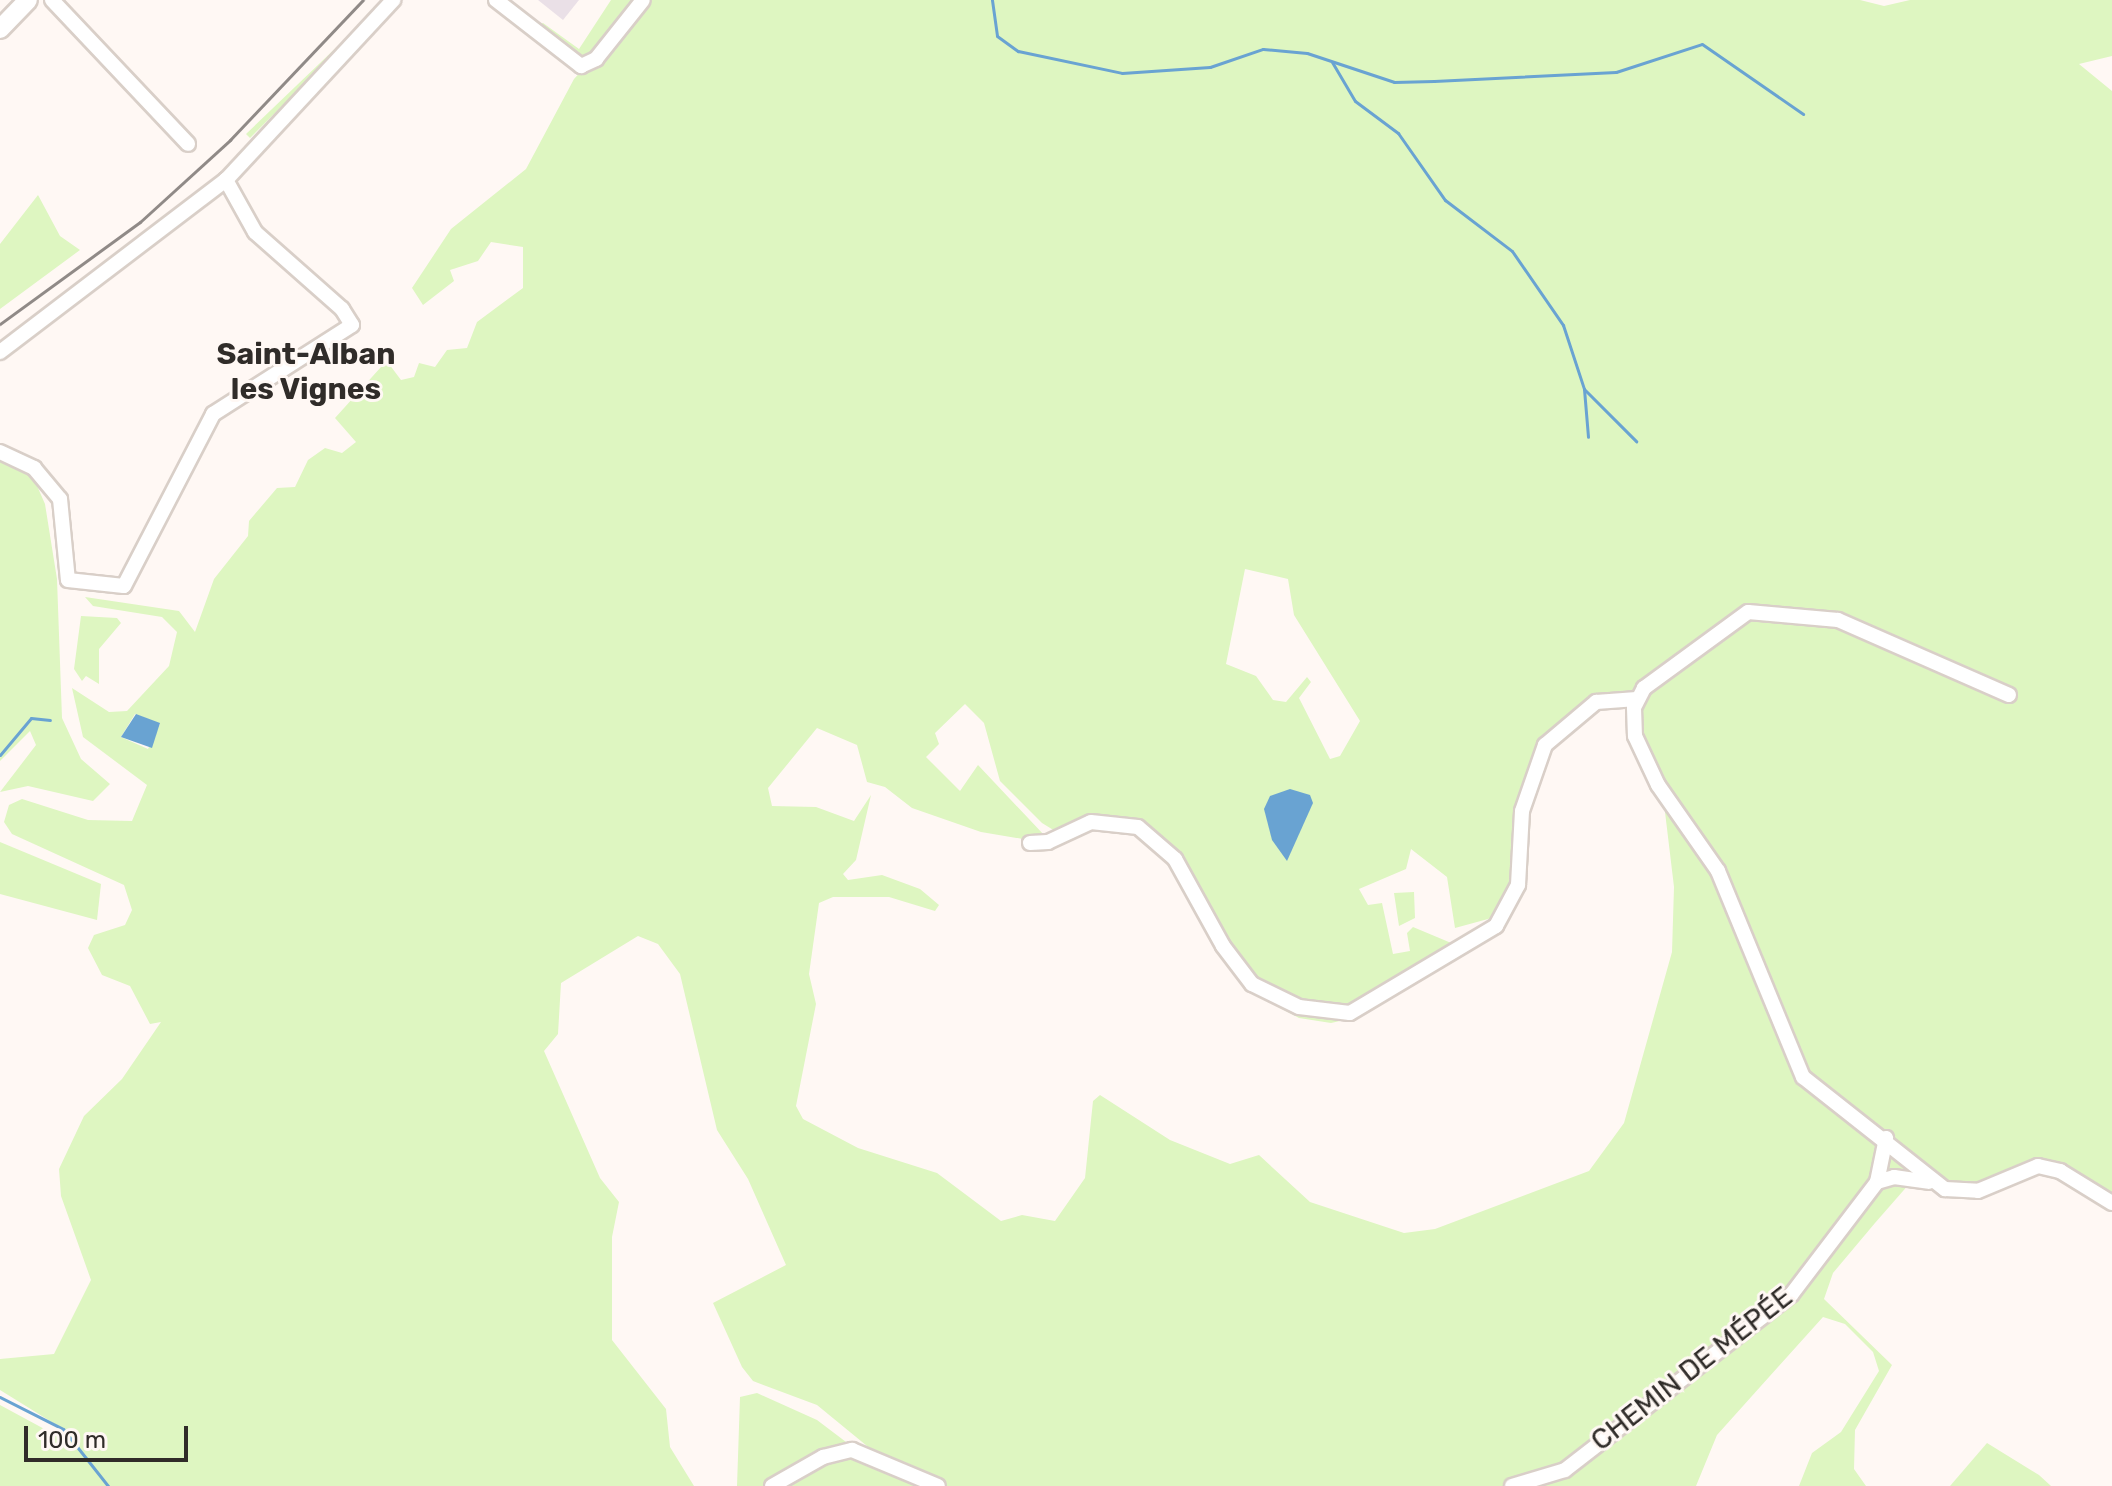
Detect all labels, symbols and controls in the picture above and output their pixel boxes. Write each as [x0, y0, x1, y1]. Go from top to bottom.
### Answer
district label: Saint-Alban les Vignes [217, 336, 395, 406]
street label: CHEMIN DE MÉPÉE [1585, 1280, 1799, 1458]
scale bar [28, 1410, 192, 1460]
text: 100 m [38, 1426, 106, 1454]

